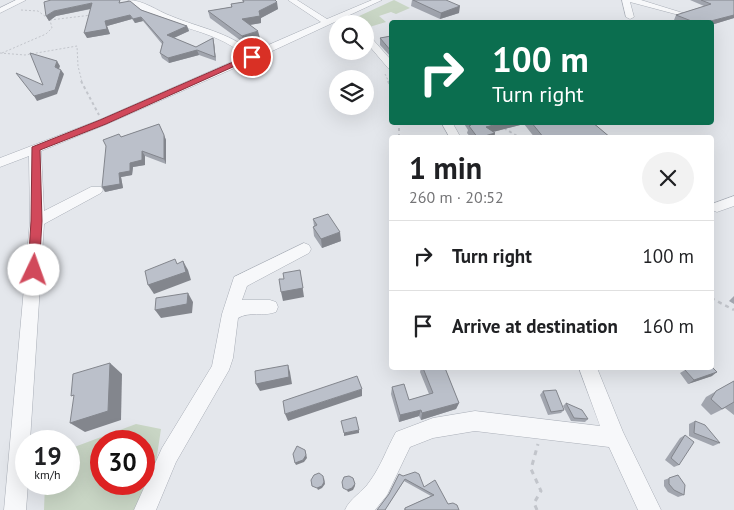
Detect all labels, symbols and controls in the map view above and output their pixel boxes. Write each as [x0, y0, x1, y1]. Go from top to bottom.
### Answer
map controls [329, 15, 374, 115]
button: search [329, 15, 374, 60]
pin [231, 36, 273, 78]
text: 100 m [492, 36, 589, 82]
icon: right [409, 40, 474, 105]
icon: arrive [238, 43, 266, 71]
button: layers [329, 70, 374, 115]
text: Turn right [492, 80, 584, 108]
text: 1 min [409, 148, 482, 187]
button: close [642, 152, 694, 204]
text: 260 m · 20:52 [409, 187, 504, 207]
icon: right [409, 242, 437, 270]
position arrow [7, 243, 59, 295]
text: Turn right [452, 244, 532, 268]
text: 100 m [642, 244, 694, 268]
icon: arrive [409, 312, 437, 340]
text: Arrive at destination [452, 314, 618, 338]
text: 160 m [642, 314, 694, 338]
speed limit sign: 30 [90, 430, 155, 495]
text: 19 [33, 440, 62, 472]
text: km/h [34, 467, 61, 482]

